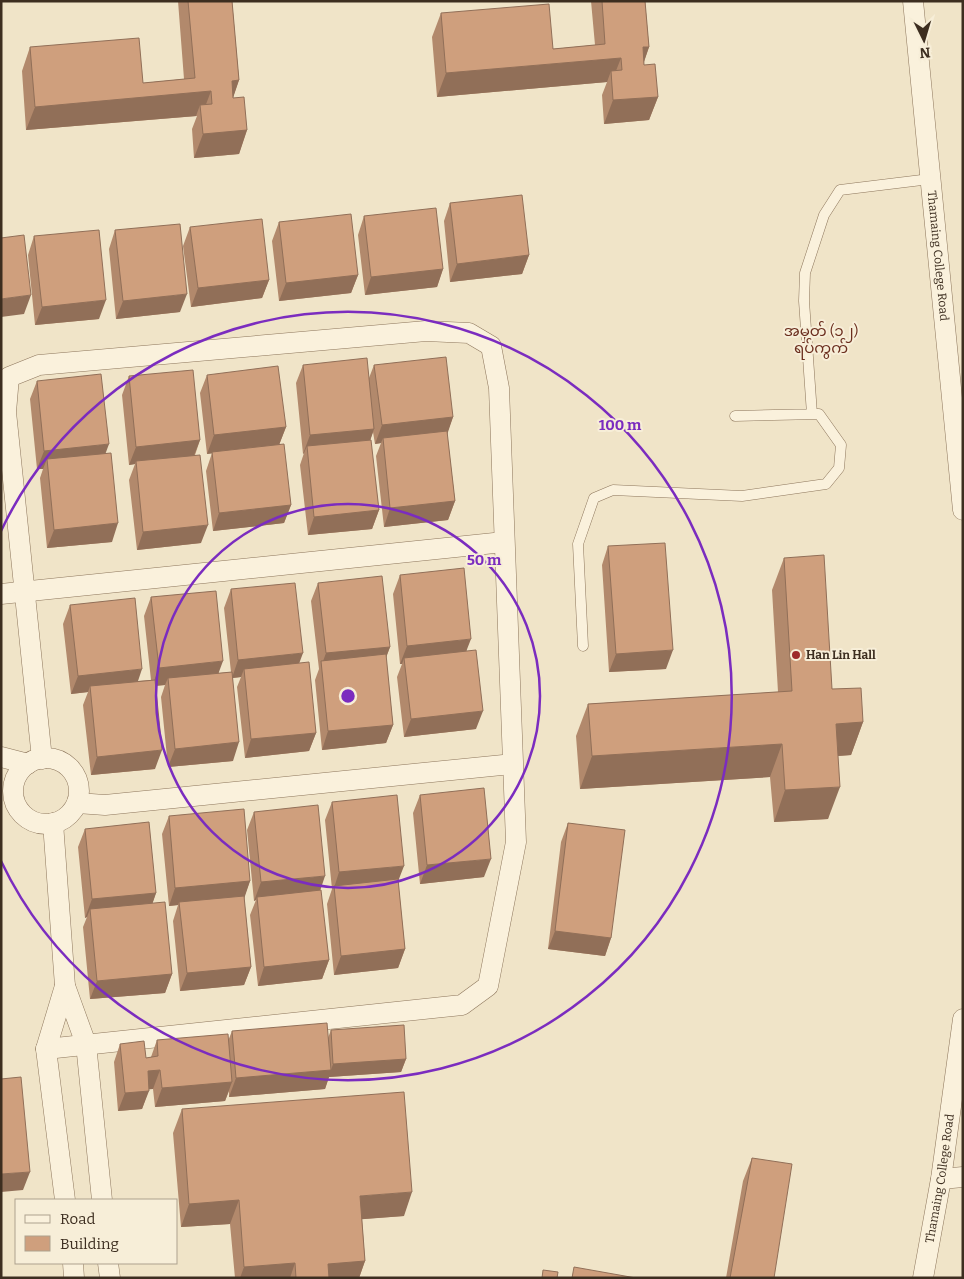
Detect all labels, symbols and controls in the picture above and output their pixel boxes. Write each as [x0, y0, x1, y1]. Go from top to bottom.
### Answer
north arrow [899, 15, 949, 65]
text: N [919, 44, 931, 61]
street label: Thamaing College Road [925, 190, 951, 322]
district label: အမှတ် (၁၂) ရပ်ကွက် [784, 321, 858, 360]
text: 100 m [599, 416, 642, 434]
text: 50 m [467, 551, 502, 569]
place label: Han Lin Hall [806, 648, 876, 662]
marker: Han Lin Hall [790, 649, 802, 661]
centre of rings [339, 687, 357, 705]
street label: Thamaing College Road [922, 1113, 957, 1244]
legend [15, 1199, 178, 1264]
text: Road [60, 1210, 95, 1228]
text: Building [60, 1235, 119, 1253]

